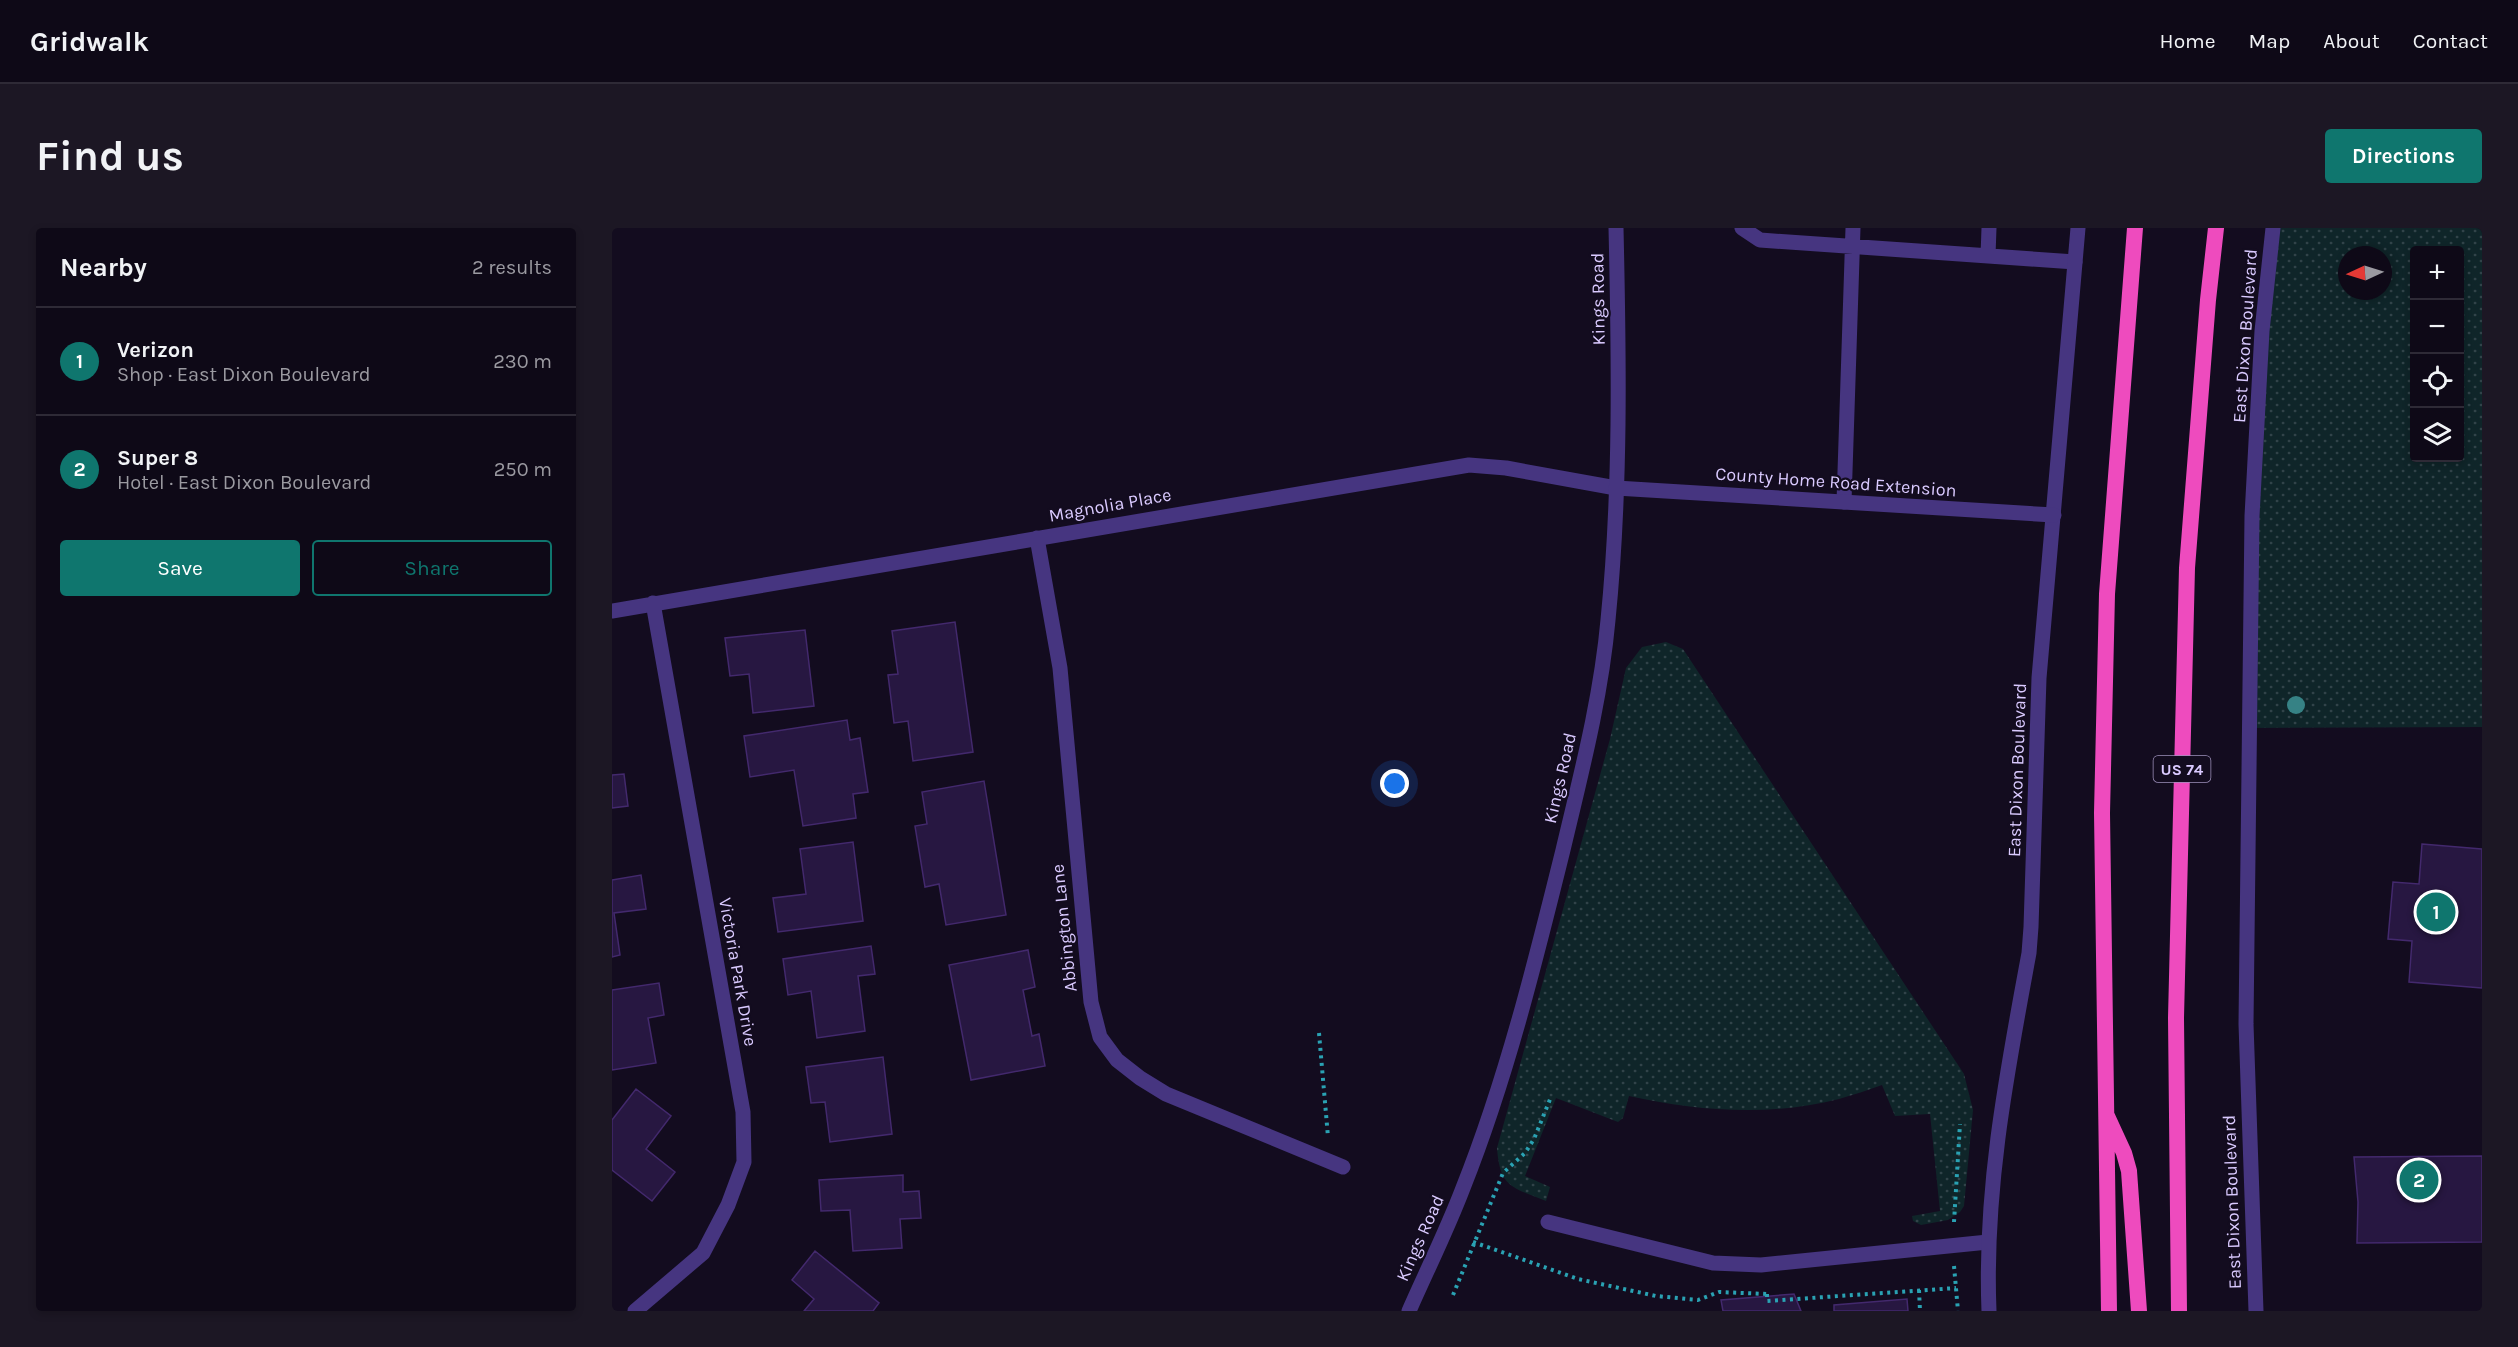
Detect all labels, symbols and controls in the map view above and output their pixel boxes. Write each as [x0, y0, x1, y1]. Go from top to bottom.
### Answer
text: Gridwalk [30, 25, 149, 58]
text: Home [2160, 29, 2216, 53]
text: Map [2249, 29, 2290, 53]
text: About [2323, 29, 2380, 53]
text: Contact [2413, 29, 2488, 53]
button: Directions [2325, 129, 2482, 183]
text: Find us [36, 131, 184, 181]
north arrow [2338, 246, 2392, 300]
map controls [2410, 246, 2464, 462]
button: + [2410, 246, 2464, 300]
street label: East Dixon Boulevard [2228, 248, 2262, 424]
text: Nearby [60, 252, 147, 283]
street label: Kings Road [1586, 253, 1610, 345]
text: 2 results [472, 256, 552, 279]
button: − [2410, 300, 2464, 354]
text: Verizon [117, 337, 194, 363]
text: 1 [76, 350, 83, 373]
text: 230 m [493, 350, 552, 373]
button: locate [2410, 354, 2464, 408]
text: Shop · East Dixon Boulevard [117, 363, 371, 386]
button: layers [2410, 408, 2464, 462]
text: Super 8 [117, 445, 198, 471]
text: 2 [73, 458, 86, 481]
text: 250 m [494, 458, 552, 481]
street label: County Home Road Extension [1715, 463, 1957, 501]
text: Hotel · East Dixon Boulevard [117, 471, 371, 494]
street label: Magnolia Place [1047, 483, 1173, 527]
button: Save [60, 540, 300, 596]
button: Share [312, 540, 552, 596]
street label: East Dixon Boulevard [2003, 683, 2031, 857]
street label: Kings Road [1539, 730, 1581, 826]
road number: US 74 [2154, 756, 2210, 782]
your location [1380, 769, 1409, 798]
street label: Abbington Lane [1046, 863, 1082, 993]
pin: 1 [2416, 890, 2456, 934]
street label: Victoria Park Drive [714, 896, 762, 1048]
street label: East Dixon Boulevard [2218, 1115, 2246, 1289]
pin: 2 [2400, 1158, 2438, 1202]
street label: Kings Road [1391, 1191, 1449, 1285]

